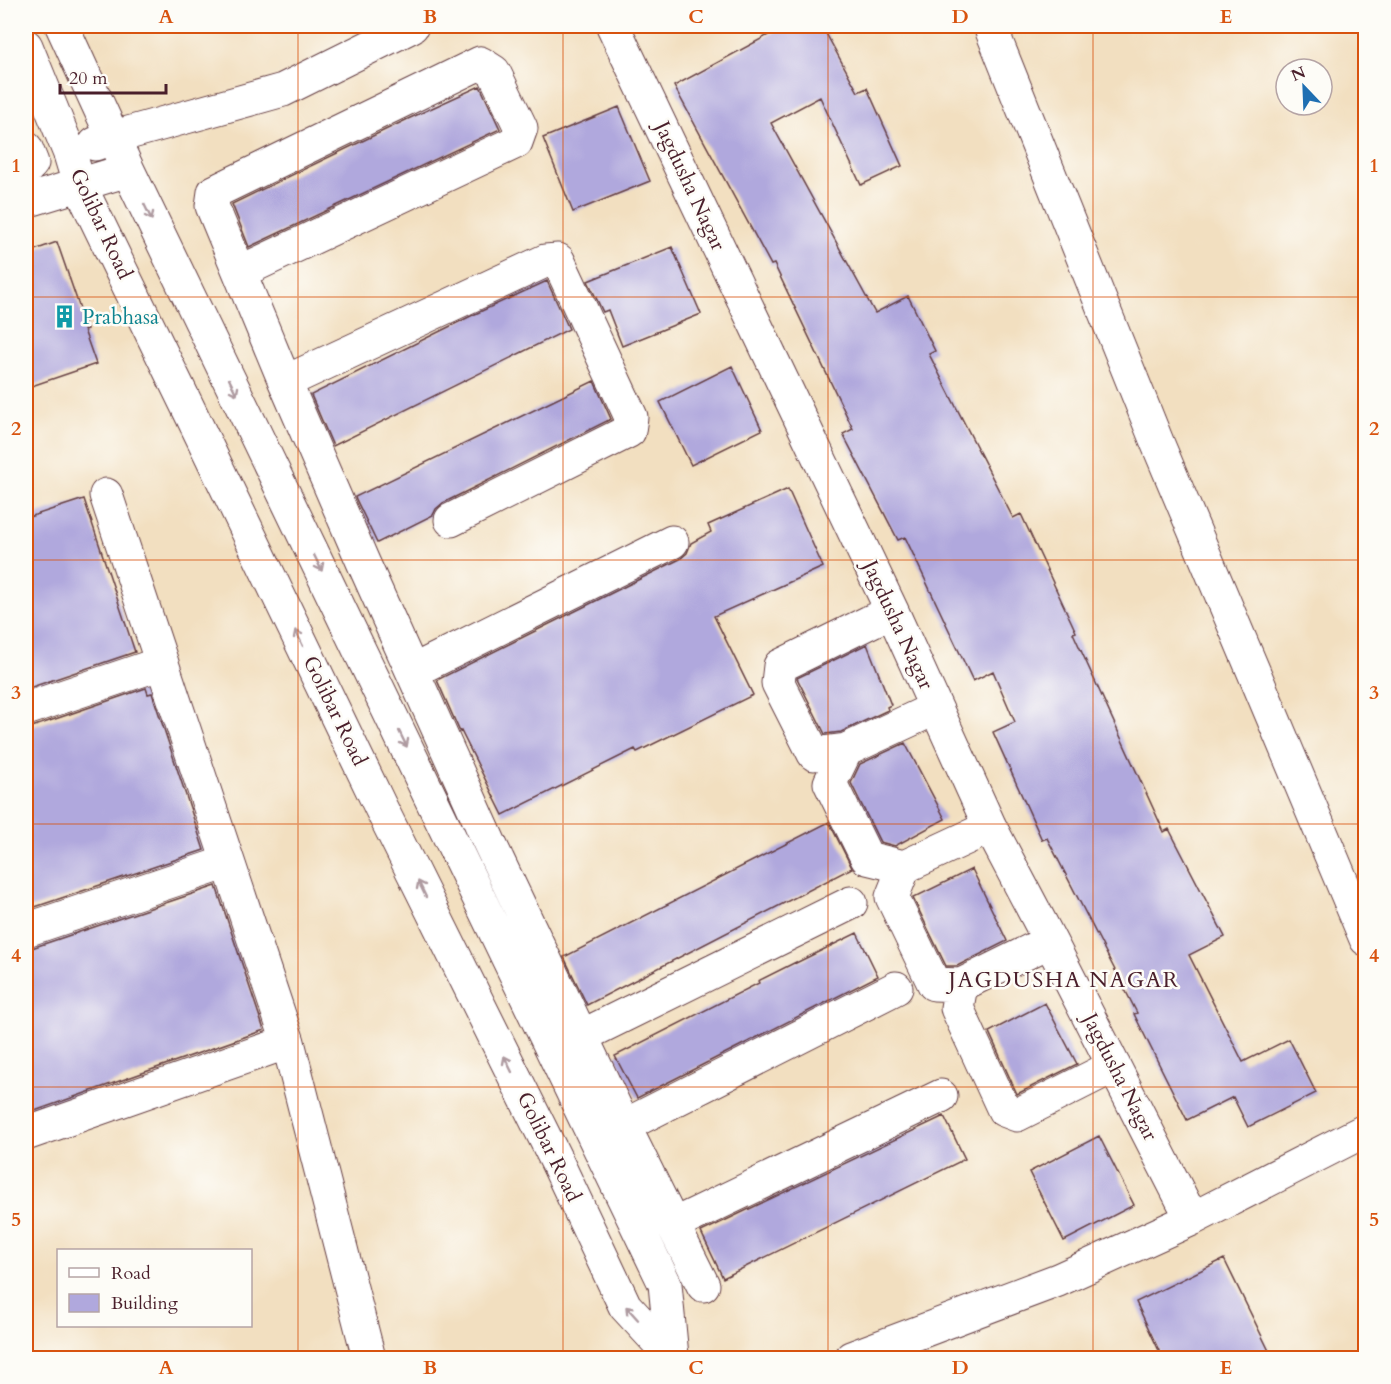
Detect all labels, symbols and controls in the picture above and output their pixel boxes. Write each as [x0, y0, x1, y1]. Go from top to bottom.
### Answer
text: A [158, 3, 174, 30]
text: B [423, 3, 437, 30]
text: C [688, 3, 704, 30]
text: D [951, 3, 969, 30]
text: E [1220, 3, 1232, 30]
scale bar [60, 57, 166, 95]
north arrow [1274, 57, 1334, 117]
text: N [1288, 61, 1309, 87]
text: 20 m [69, 66, 108, 91]
street label: Jagdusha Nagar [646, 114, 733, 256]
text: 1 [11, 152, 21, 179]
text: 1 [1369, 152, 1379, 179]
street label: Golibar Road [63, 164, 139, 284]
one-way arrow [143, 203, 155, 221]
place label: Prabhasa [82, 303, 159, 332]
building icon: Prabhasa [51, 304, 77, 330]
one-way arrow [228, 378, 240, 396]
text: 2 [11, 415, 21, 442]
text: 2 [1369, 415, 1379, 442]
street label: Jagdusha Nagar [854, 553, 941, 695]
one-way arrow [313, 554, 325, 572]
one-way arrow [293, 630, 305, 648]
street label: Golibar Road [296, 651, 374, 771]
text: 3 [11, 679, 21, 706]
text: 3 [1369, 679, 1379, 706]
one-way arrow [397, 729, 409, 747]
one-way arrow [415, 880, 427, 898]
text: 4 [11, 942, 21, 969]
text: 4 [1369, 942, 1379, 969]
district label: JAGDUSHA NAGAR [945, 965, 1180, 995]
street label: Jagdusha Nagar [1074, 1006, 1165, 1146]
one-way arrow [502, 1055, 514, 1073]
street label: Golibar Road [510, 1087, 588, 1207]
text: 5 [11, 1206, 21, 1233]
text: 5 [1369, 1206, 1379, 1233]
legend [57, 1249, 252, 1327]
text: Road [111, 1261, 151, 1286]
text: Building [111, 1291, 179, 1316]
one-way arrow [625, 1306, 639, 1321]
text: A [158, 1354, 174, 1381]
text: B [423, 1354, 437, 1381]
text: C [688, 1354, 704, 1381]
text: D [951, 1354, 969, 1381]
text: E [1220, 1354, 1232, 1381]

